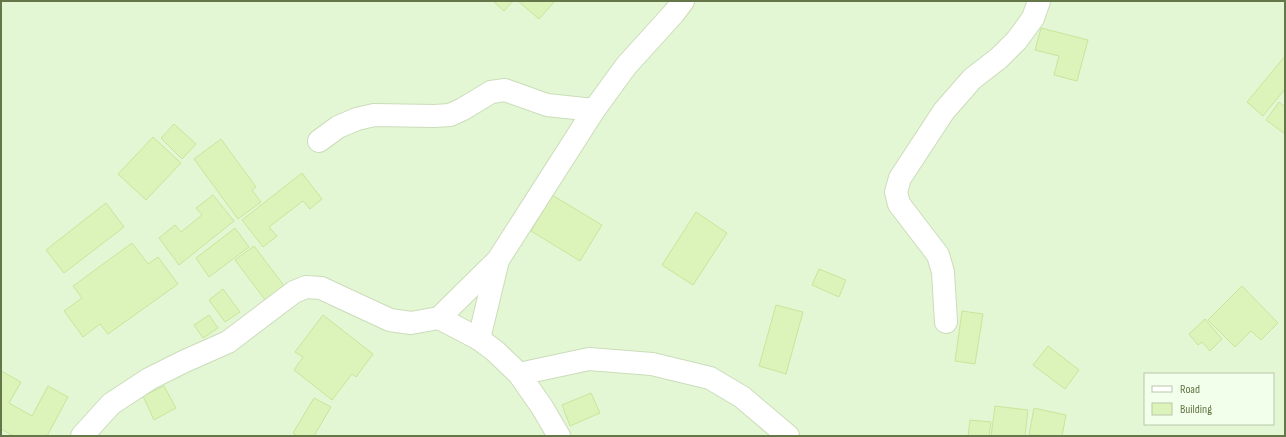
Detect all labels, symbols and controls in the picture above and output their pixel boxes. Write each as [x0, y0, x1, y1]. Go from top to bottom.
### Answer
legend [1144, 373, 1274, 425]
text: Road [1180, 382, 1200, 397]
text: Building [1180, 402, 1212, 417]

